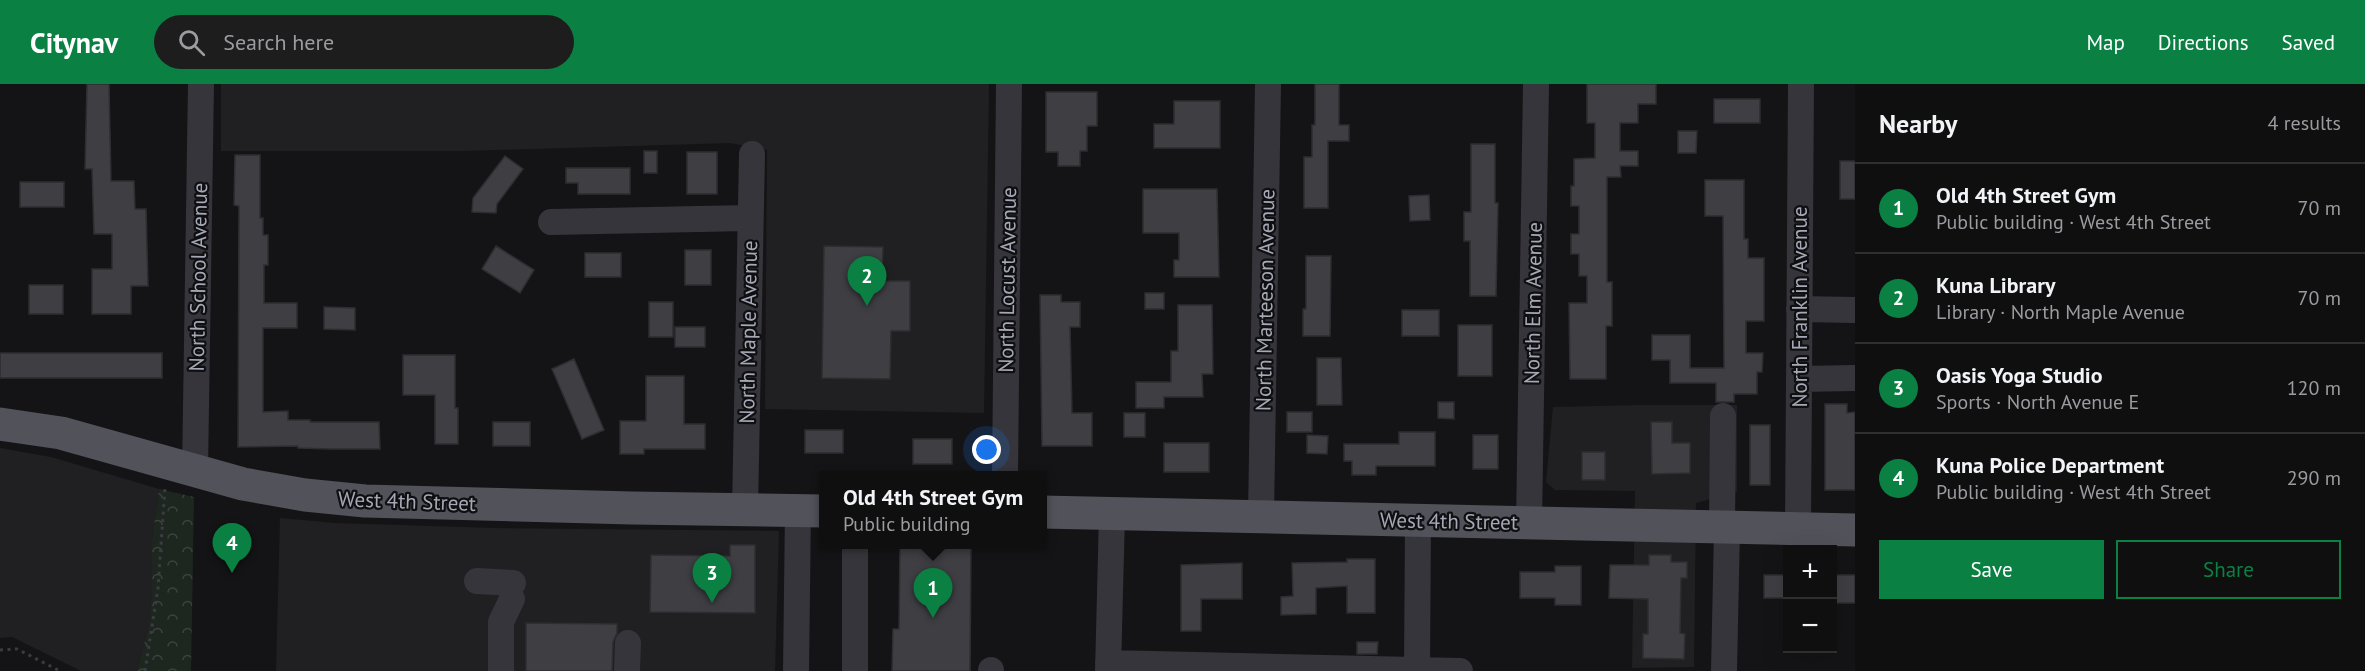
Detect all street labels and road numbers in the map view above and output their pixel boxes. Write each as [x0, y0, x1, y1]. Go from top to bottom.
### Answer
street label: North School Avenue [183, 182, 213, 372]
street label: North Locust Avenue [992, 187, 1022, 373]
street label: North Marteeson Avenue [1250, 189, 1280, 411]
street label: North Franklin Avenue [1786, 206, 1813, 408]
street label: North Elm Avenue [1518, 222, 1548, 384]
street label: North Maple Avenue [733, 240, 763, 424]
street label: West 4th Street [338, 485, 476, 517]
street label: West 4th Street [1380, 506, 1518, 536]

